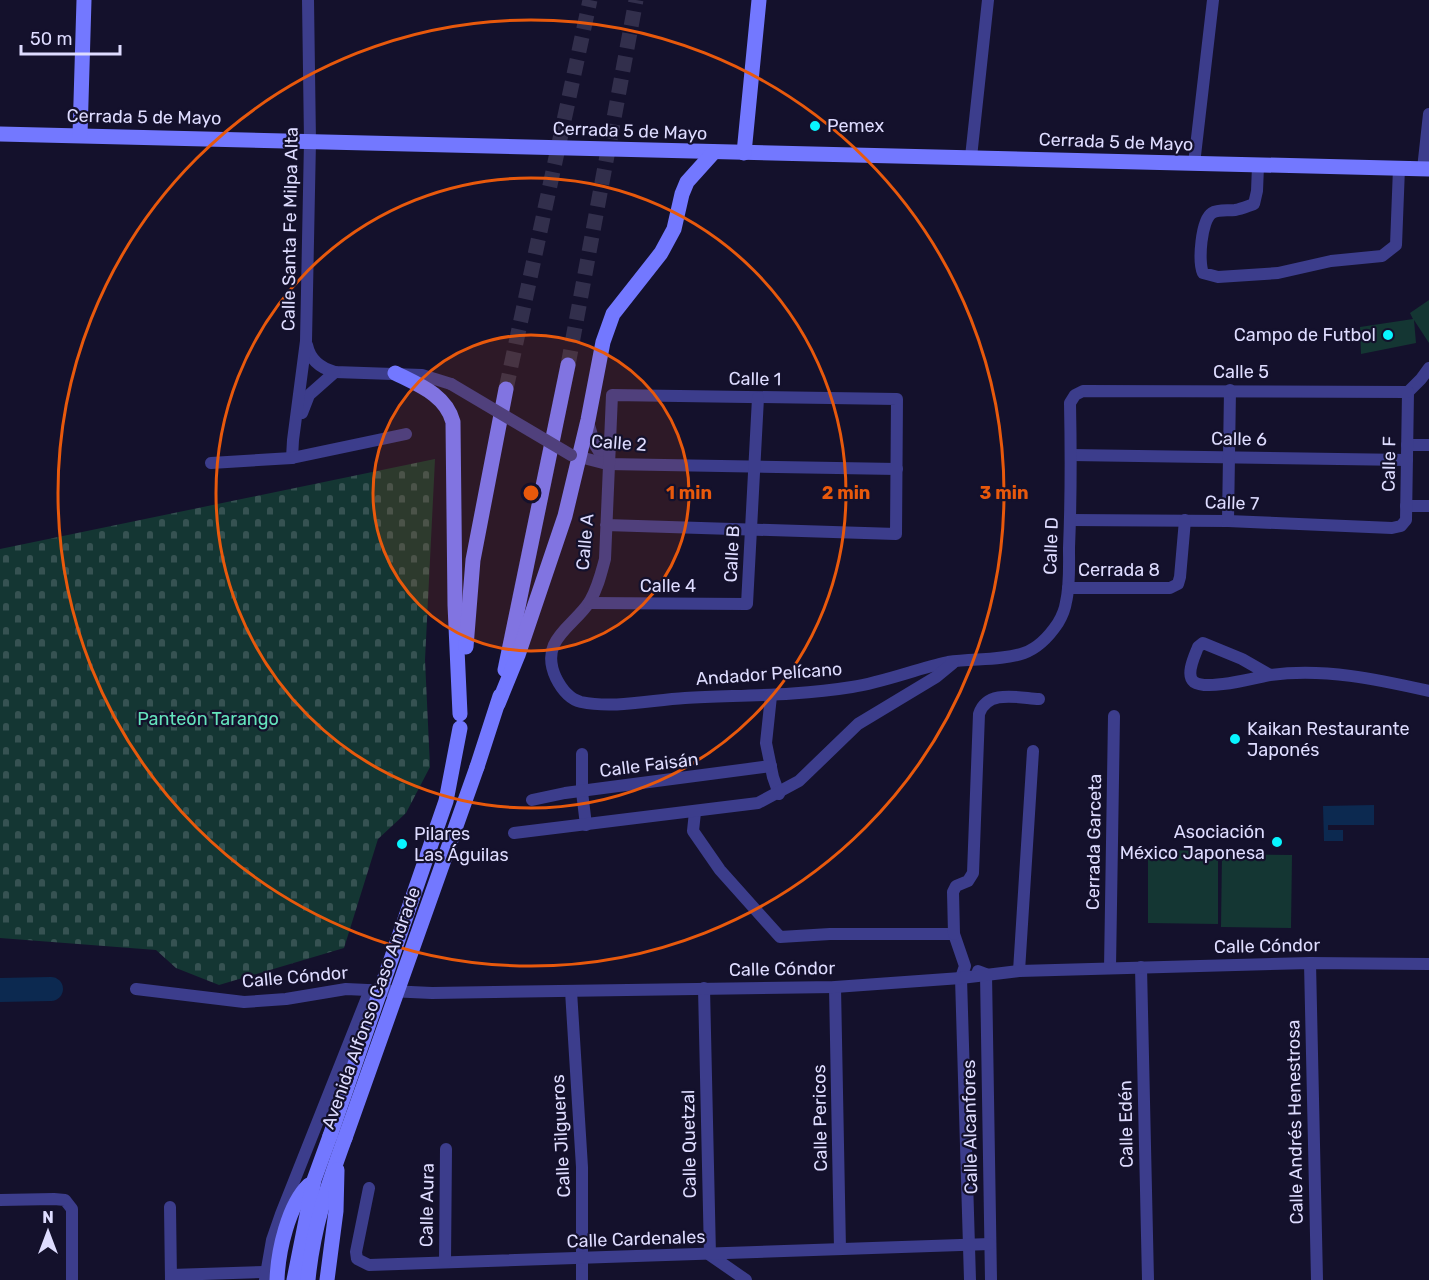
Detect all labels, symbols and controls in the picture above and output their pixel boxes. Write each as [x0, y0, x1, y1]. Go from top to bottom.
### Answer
scale bar [21, 18, 120, 56]
text: 50 m [30, 28, 73, 50]
street label: Cerrada 5 de Mayo [66, 105, 222, 129]
place label: Pemex [827, 115, 884, 137]
street label: Cerrada 5 de Mayo [552, 117, 708, 145]
marker: Pemex [808, 119, 822, 133]
street label: Calle Santa Fe Milpa Alta [277, 127, 303, 331]
street label: Cerrada 5 de Mayo [1038, 128, 1194, 156]
place label: Campo de Futbol [1234, 324, 1376, 346]
marker: Campo de Futbol [1381, 328, 1395, 342]
street label: Calle 5 [1213, 361, 1269, 383]
street label: Calle 1 [728, 368, 782, 390]
street label: Calle 6 [1211, 428, 1267, 450]
street label: Calle 2 [590, 430, 648, 456]
street label: Calle F [1378, 436, 1400, 492]
text: 1 min [666, 482, 712, 504]
text: 2 min [822, 482, 870, 504]
text: 3 min [980, 482, 1028, 504]
centre of rings [521, 483, 541, 503]
street label: Calle 7 [1204, 491, 1260, 515]
street label: Calle A [572, 513, 598, 571]
street label: Calle D [1039, 517, 1063, 575]
street label: Calle B [720, 525, 744, 583]
street label: Cerrada 8 [1078, 559, 1160, 581]
street label: Calle 4 [640, 575, 696, 597]
street label: Andador Pelícano [695, 658, 843, 690]
park label: Panteón Tarango [137, 708, 279, 730]
place label: Kaikan Restaurante Japonés [1247, 718, 1410, 761]
marker: Kaikan Restaurante Japonés [1228, 732, 1242, 746]
street label: Calle Faisán [598, 748, 700, 782]
street label: Cerrada Garceta [1082, 774, 1106, 910]
place label: Asociación México Japonesa [1120, 821, 1265, 864]
place label: Pilares Las Águilas [414, 823, 509, 866]
marker: Asociación México Japonesa [1270, 835, 1284, 849]
marker: Pilares Las Águilas [395, 837, 409, 851]
street label: Avenida Alfonso Caso Andrade [317, 884, 425, 1132]
street label: Calle Cóndor [1214, 934, 1320, 958]
street label: Calle Cóndor [729, 957, 835, 981]
street label: Calle Cóndor [241, 961, 349, 993]
street label: Calle Andrés Henestrosa [1282, 1019, 1308, 1225]
street label: Calle Alcanfores [958, 1059, 982, 1195]
street label: Calle Pericos [808, 1064, 832, 1172]
street label: Calle Jilgueros [547, 1074, 575, 1198]
street label: Calle Edén [1114, 1080, 1138, 1168]
street label: Calle Quetzal [677, 1089, 701, 1199]
street label: Calle Aura [415, 1163, 439, 1247]
north arrow [18, 1202, 78, 1262]
text: N [42, 1208, 54, 1227]
street label: Calle Cardenales [566, 1226, 706, 1252]

